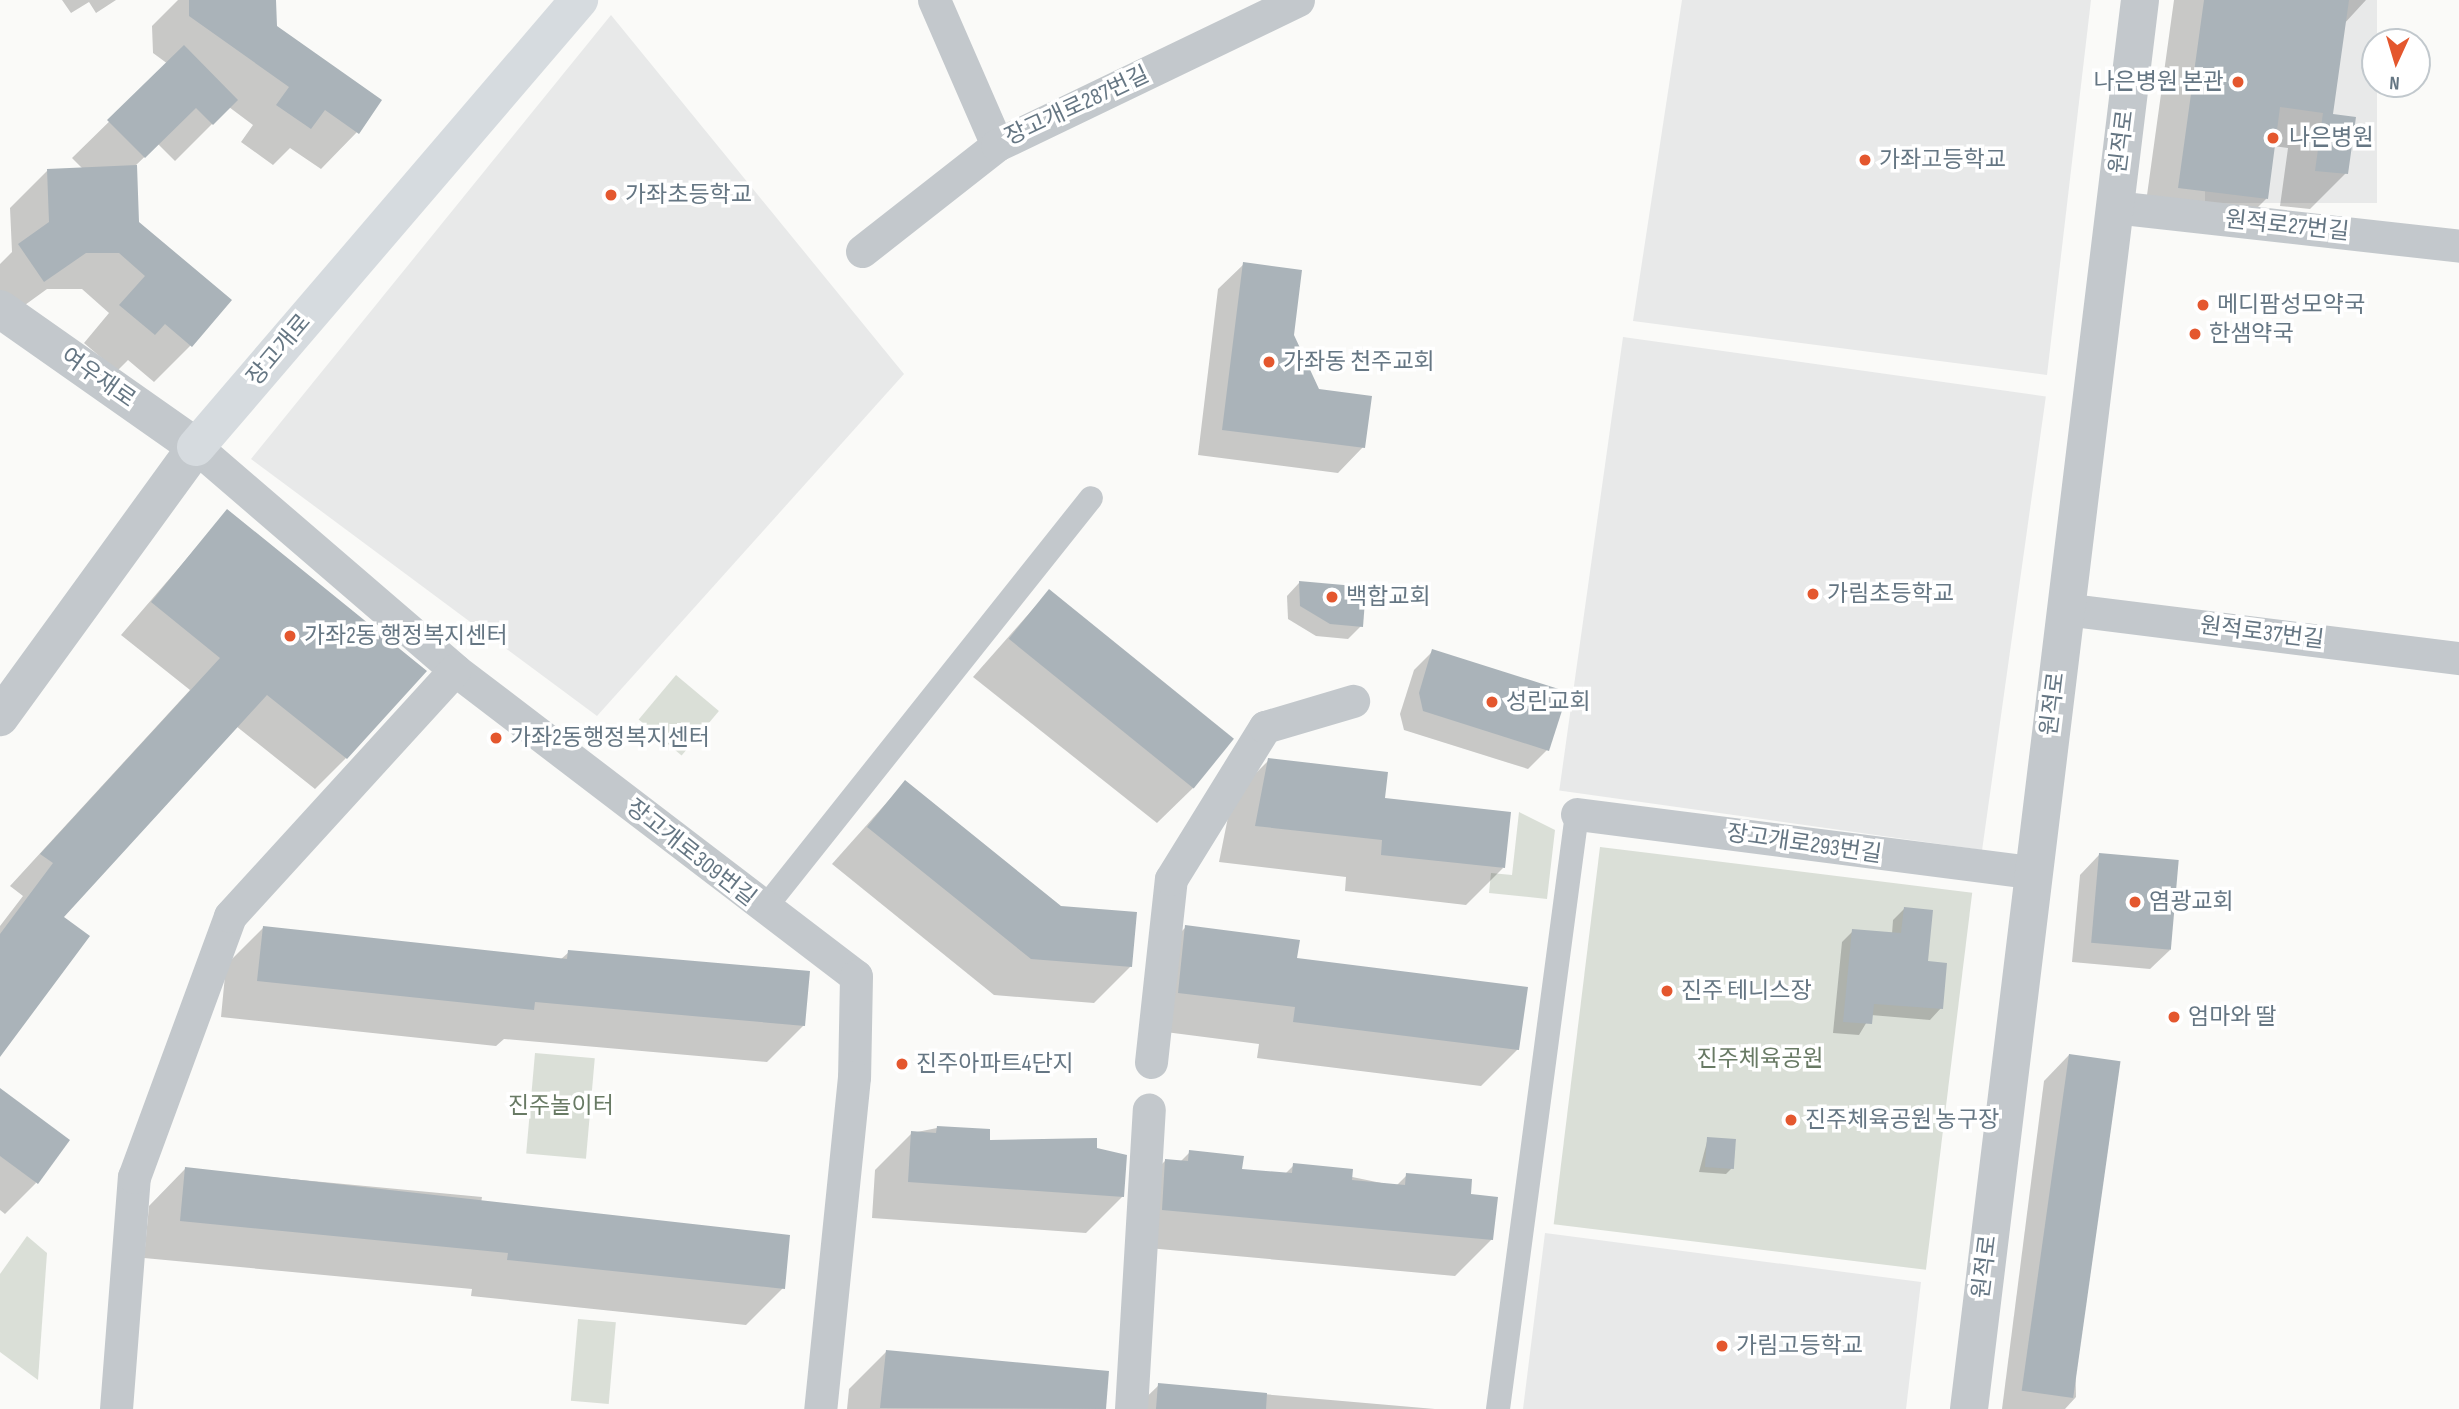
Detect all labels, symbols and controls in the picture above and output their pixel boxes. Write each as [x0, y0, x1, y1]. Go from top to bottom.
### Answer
north arrow [2361, 28, 2431, 98]
street label: 장고개로287번길 [1001, 61, 1153, 151]
place label: 나은병원 본관 [2093, 68, 2224, 96]
text: N [2389, 71, 2401, 94]
marker: 나은병원 본관 [2230, 74, 2246, 90]
street label: 원적로 [2104, 109, 2140, 175]
place label: 나은병원 [2289, 124, 2374, 152]
marker: 나은병원 [2263, 128, 2283, 148]
place label: 가좌고등학교 [1879, 146, 2006, 174]
marker: 가좌고등학교 [1857, 152, 1873, 168]
place label: 가좌초등학교 [625, 181, 752, 209]
marker: 가좌초등학교 [603, 187, 619, 203]
street label: 원적로27번길 [2224, 206, 2350, 246]
place label: 메디팜성모약국 [2217, 291, 2365, 319]
marker: 메디팜성모약국 [2195, 297, 2211, 313]
street label: 장고개로 [241, 309, 317, 391]
place label: 한샘약국 [2209, 320, 2294, 348]
marker: 한샘약국 [2187, 326, 2203, 342]
street label: 여우재로 [55, 342, 141, 414]
place label: 가좌동 천주교회 [1283, 348, 1435, 376]
marker: 가좌동 천주교회 [1261, 354, 1277, 370]
place label: 가림초등학교 [1827, 580, 1954, 608]
place label: 백합교회 [1346, 583, 1431, 611]
marker: 가림초등학교 [1805, 586, 1821, 602]
marker: 백합교회 [1324, 589, 1340, 605]
street label: 원적로37번길 [2198, 612, 2326, 654]
place label: 가좌2동 행정복지센터 [304, 622, 508, 650]
marker: 가좌2동 행정복지센터 [282, 628, 298, 644]
street label: 원적로 [2035, 671, 2071, 737]
place label: 성린교회 [1506, 688, 1591, 716]
marker: 성린교회 [1484, 694, 1500, 710]
place label: 가좌2동행정복지센터 [510, 724, 710, 752]
marker: 가좌2동행정복지센터 [488, 730, 504, 746]
street label: 장고개로309번길 [621, 794, 761, 912]
street label: 장고개로293번길 [1725, 819, 1883, 869]
place label: 염광교회 [2149, 888, 2234, 916]
marker: 염광교회 [2127, 894, 2143, 910]
place label: 진주 테니스장 [1681, 977, 1812, 1005]
marker: 진주 테니스장 [1659, 983, 1675, 999]
place label: 엄마와 딸 [2188, 1003, 2276, 1031]
marker: 엄마와 딸 [2166, 1009, 2182, 1025]
park label: 진주체육공원 [1697, 1045, 1823, 1073]
place label: 진주아파트4단지 [916, 1050, 1074, 1078]
marker: 진주아파트4단지 [894, 1056, 910, 1072]
park label: 진주놀이터 [508, 1092, 614, 1120]
place label: 진주체육공원 농구장 [1805, 1106, 1999, 1134]
marker: 진주체육공원 농구장 [1783, 1112, 1799, 1128]
street label: 원적로 [1967, 1234, 2003, 1300]
place label: 가림고등학교 [1736, 1332, 1863, 1360]
marker: 가림고등학교 [1714, 1338, 1730, 1354]

